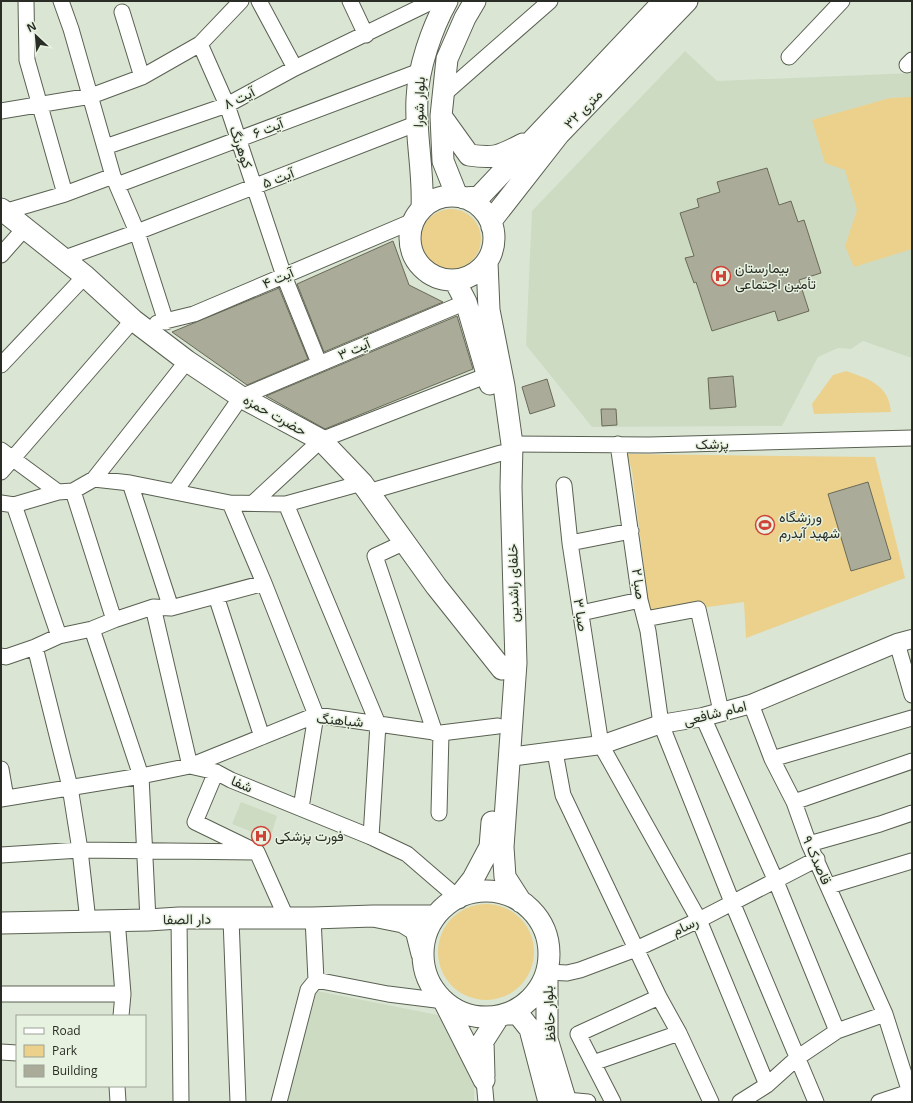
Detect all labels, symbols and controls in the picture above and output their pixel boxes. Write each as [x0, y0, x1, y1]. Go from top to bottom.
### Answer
north arrow [16, 16, 56, 56]
text: N [24, 18, 39, 35]
street label: بلوار شورا [408, 76, 429, 128]
street label: آیت ۸ [220, 81, 259, 113]
street label: ۳۲ متری [559, 85, 606, 133]
street label: آیت ۶ [250, 112, 287, 142]
street label: کوهرنگ [225, 123, 258, 171]
street label: آیت ۵ [259, 162, 298, 192]
place label: بیمارستان تأمین اجتماعی [735, 258, 816, 293]
street label: آیت ۴ [259, 262, 298, 293]
hospital icon: بیمارستان تأمین اجتماعی [710, 265, 732, 287]
street label: آیت ۳ [335, 333, 375, 364]
street label: حضرت حمزه [240, 389, 310, 440]
street label: پزشک [695, 434, 729, 454]
place label: ورزشگاه شهید آبدرم [779, 507, 840, 542]
sports icon: ورزشگاه شهید آبدرم [754, 514, 776, 536]
street label: خلفای راشدین [502, 544, 523, 622]
street label: صبا ۲ [628, 567, 651, 601]
street label: صبا ۳ [570, 597, 594, 633]
street label: امام شافعی [681, 695, 748, 730]
street label: شباهنگ [316, 708, 364, 731]
street label: شفا [229, 771, 256, 797]
hospital icon: فورت پزشکی [250, 825, 272, 847]
place label: فورت پزشکی [275, 826, 344, 846]
street label: قاصدک ۹ [798, 832, 837, 887]
street label: دار الصفا [163, 909, 212, 928]
street label: رسام [669, 911, 701, 940]
street label: بلوار حافظ [538, 985, 559, 1043]
legend [16, 1015, 146, 1087]
text: Road [52, 1022, 81, 1039]
text: Park [52, 1042, 78, 1059]
text: Building [52, 1062, 98, 1079]

